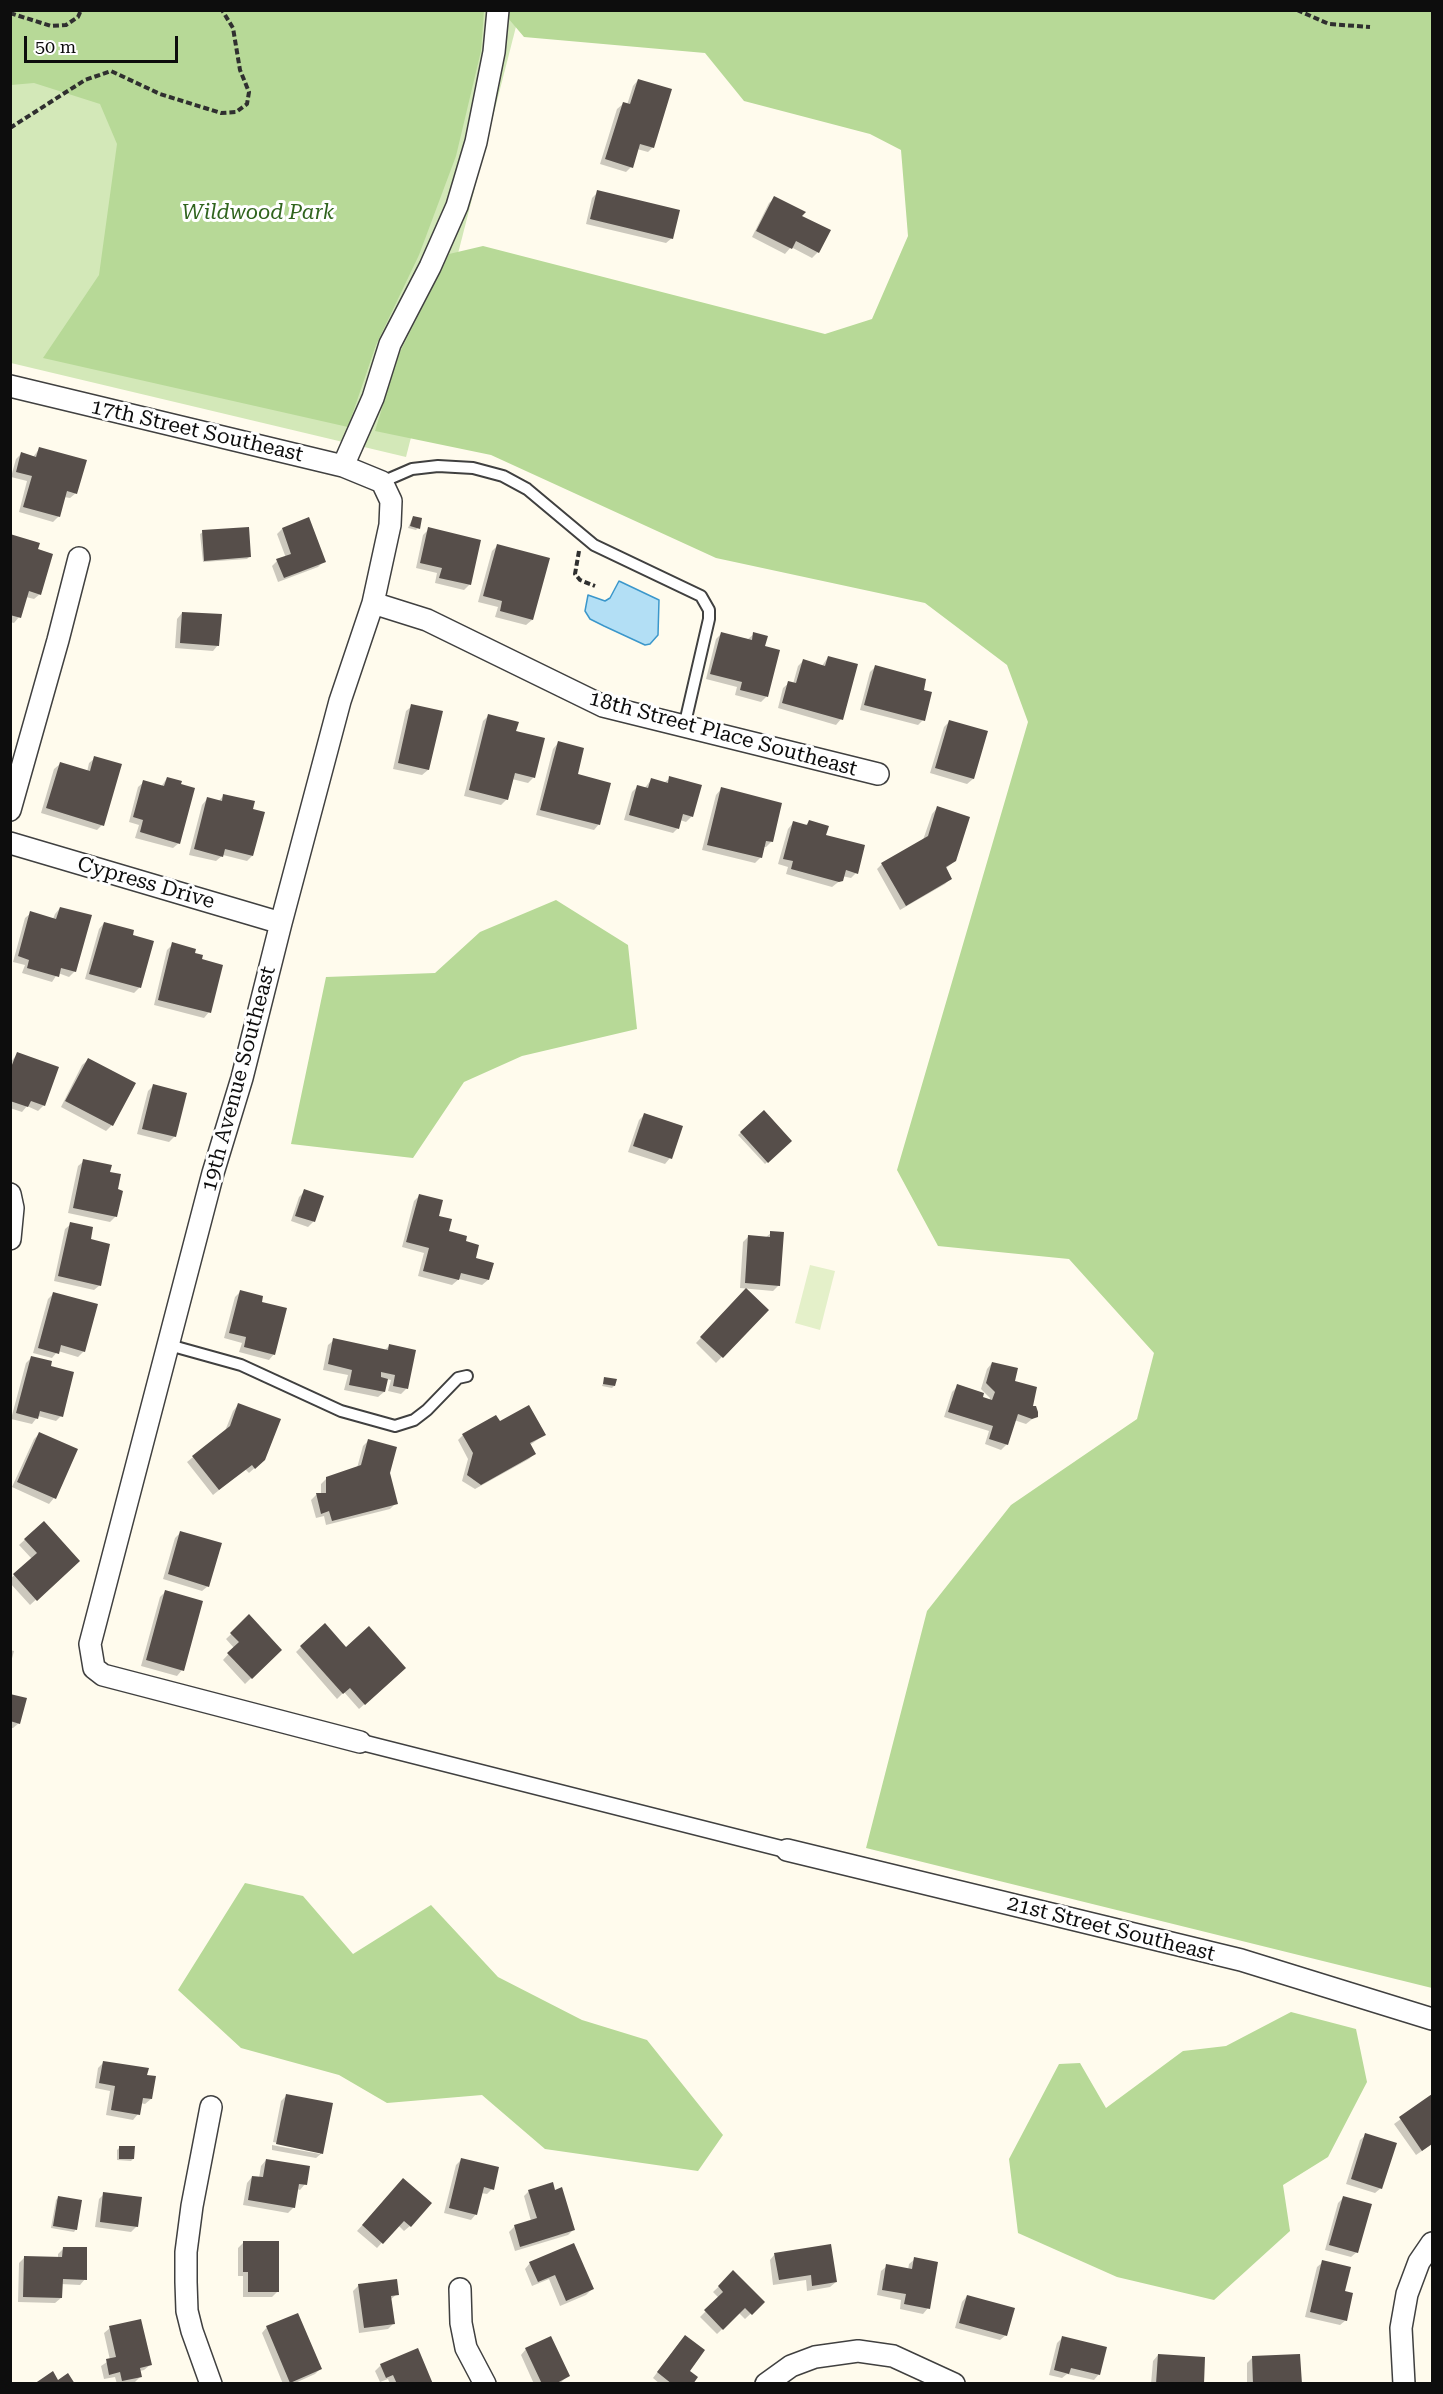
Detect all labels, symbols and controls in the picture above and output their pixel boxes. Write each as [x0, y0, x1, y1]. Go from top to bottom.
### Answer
scale bar [27, 24, 182, 62]
text: 50 m [35, 36, 76, 57]
park label: Wildwood Park [182, 200, 334, 226]
street label: 17th Street Southeast [88, 394, 306, 468]
street label: 18th Street Place Southeast [586, 686, 860, 782]
street label: Cypress Drive [74, 851, 218, 915]
street label: 19th Avenue Southeast [197, 964, 281, 1194]
street label: 21st Street Southeast [1004, 1891, 1218, 1967]

